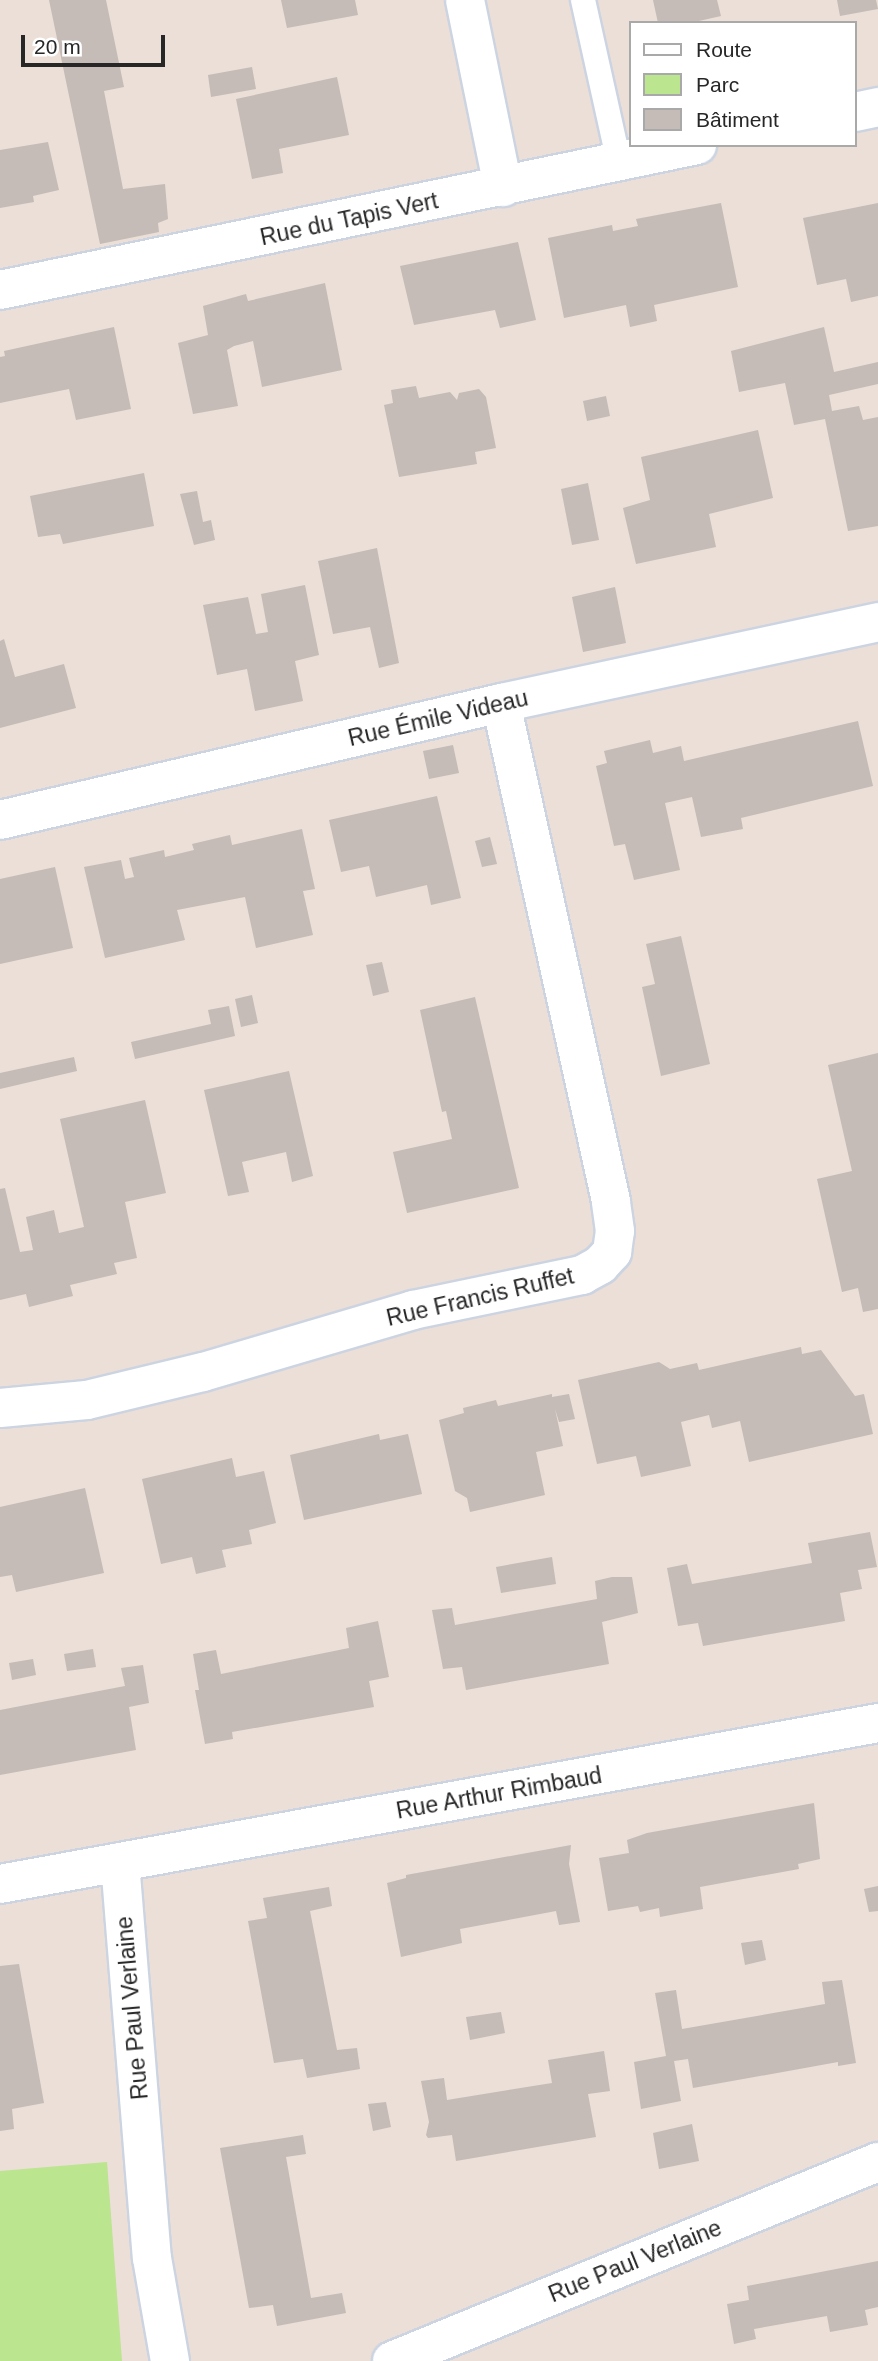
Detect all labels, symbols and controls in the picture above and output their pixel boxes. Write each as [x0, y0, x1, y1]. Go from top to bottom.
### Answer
scale bar [24, 21, 168, 65]
legend [630, 21, 857, 147]
text: 20 m [34, 35, 81, 58]
text: Route [696, 38, 752, 61]
text: Parc [696, 73, 739, 96]
text: Bâtiment [696, 108, 779, 131]
street label: Rue du Tapis Vert [257, 187, 441, 251]
street label: Rue Émile Videau [345, 684, 531, 752]
street label: Rue Francis Ruffet [384, 1262, 576, 1332]
street label: Rue Arthur Rimbaud [393, 1761, 605, 1825]
street label: Rue Paul Verlaine [110, 1915, 154, 2101]
street label: Rue Paul Verlaine [544, 2214, 726, 2308]

